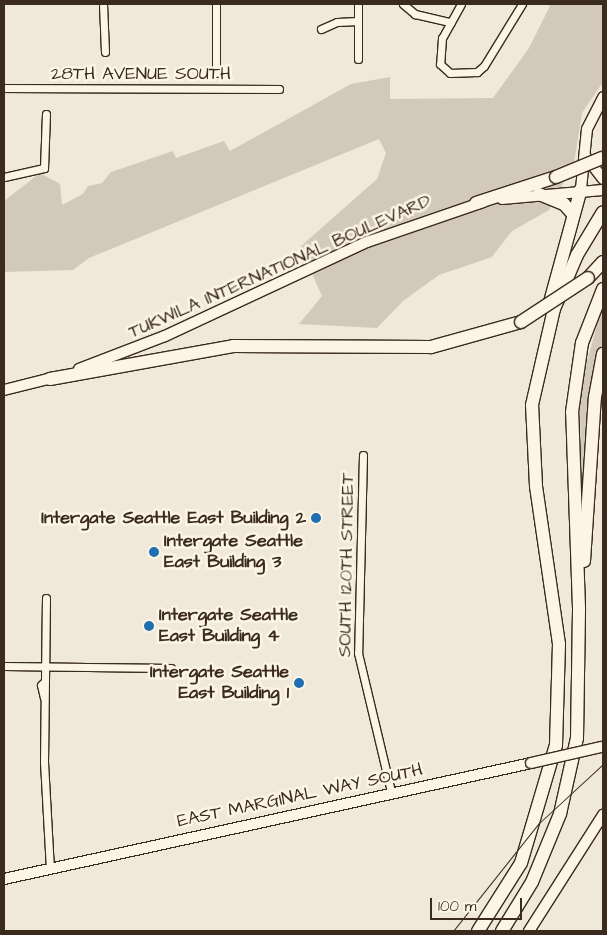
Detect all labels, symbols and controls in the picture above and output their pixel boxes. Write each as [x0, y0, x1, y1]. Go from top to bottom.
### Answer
street label: 28TH AVENUE SOUTH [51, 63, 231, 85]
street label: TUKWILA INTERNATIONAL BOULEVARD [126, 190, 434, 344]
street label: SOUTH 120TH STREET [335, 473, 359, 657]
place label: Intergate Seattle East Building 2 [41, 507, 306, 529]
marker: Intergate Seattle East Building 2 [310, 512, 322, 524]
place label: Intergate Seattle East Building 3 [164, 531, 303, 574]
marker: Intergate Seattle East Building 3 [148, 546, 160, 558]
place label: Intergate Seattle East Building 4 [159, 605, 298, 648]
marker: Intergate Seattle East Building 4 [143, 620, 155, 632]
place label: Intergate Seattle East Building 1 [150, 662, 289, 704]
marker: Intergate Seattle East Building 1 [293, 677, 305, 689]
street label: EAST MARGINAL WAY SOUTH [175, 759, 425, 833]
scale bar [432, 888, 524, 920]
text: 100 m [438, 896, 477, 917]

